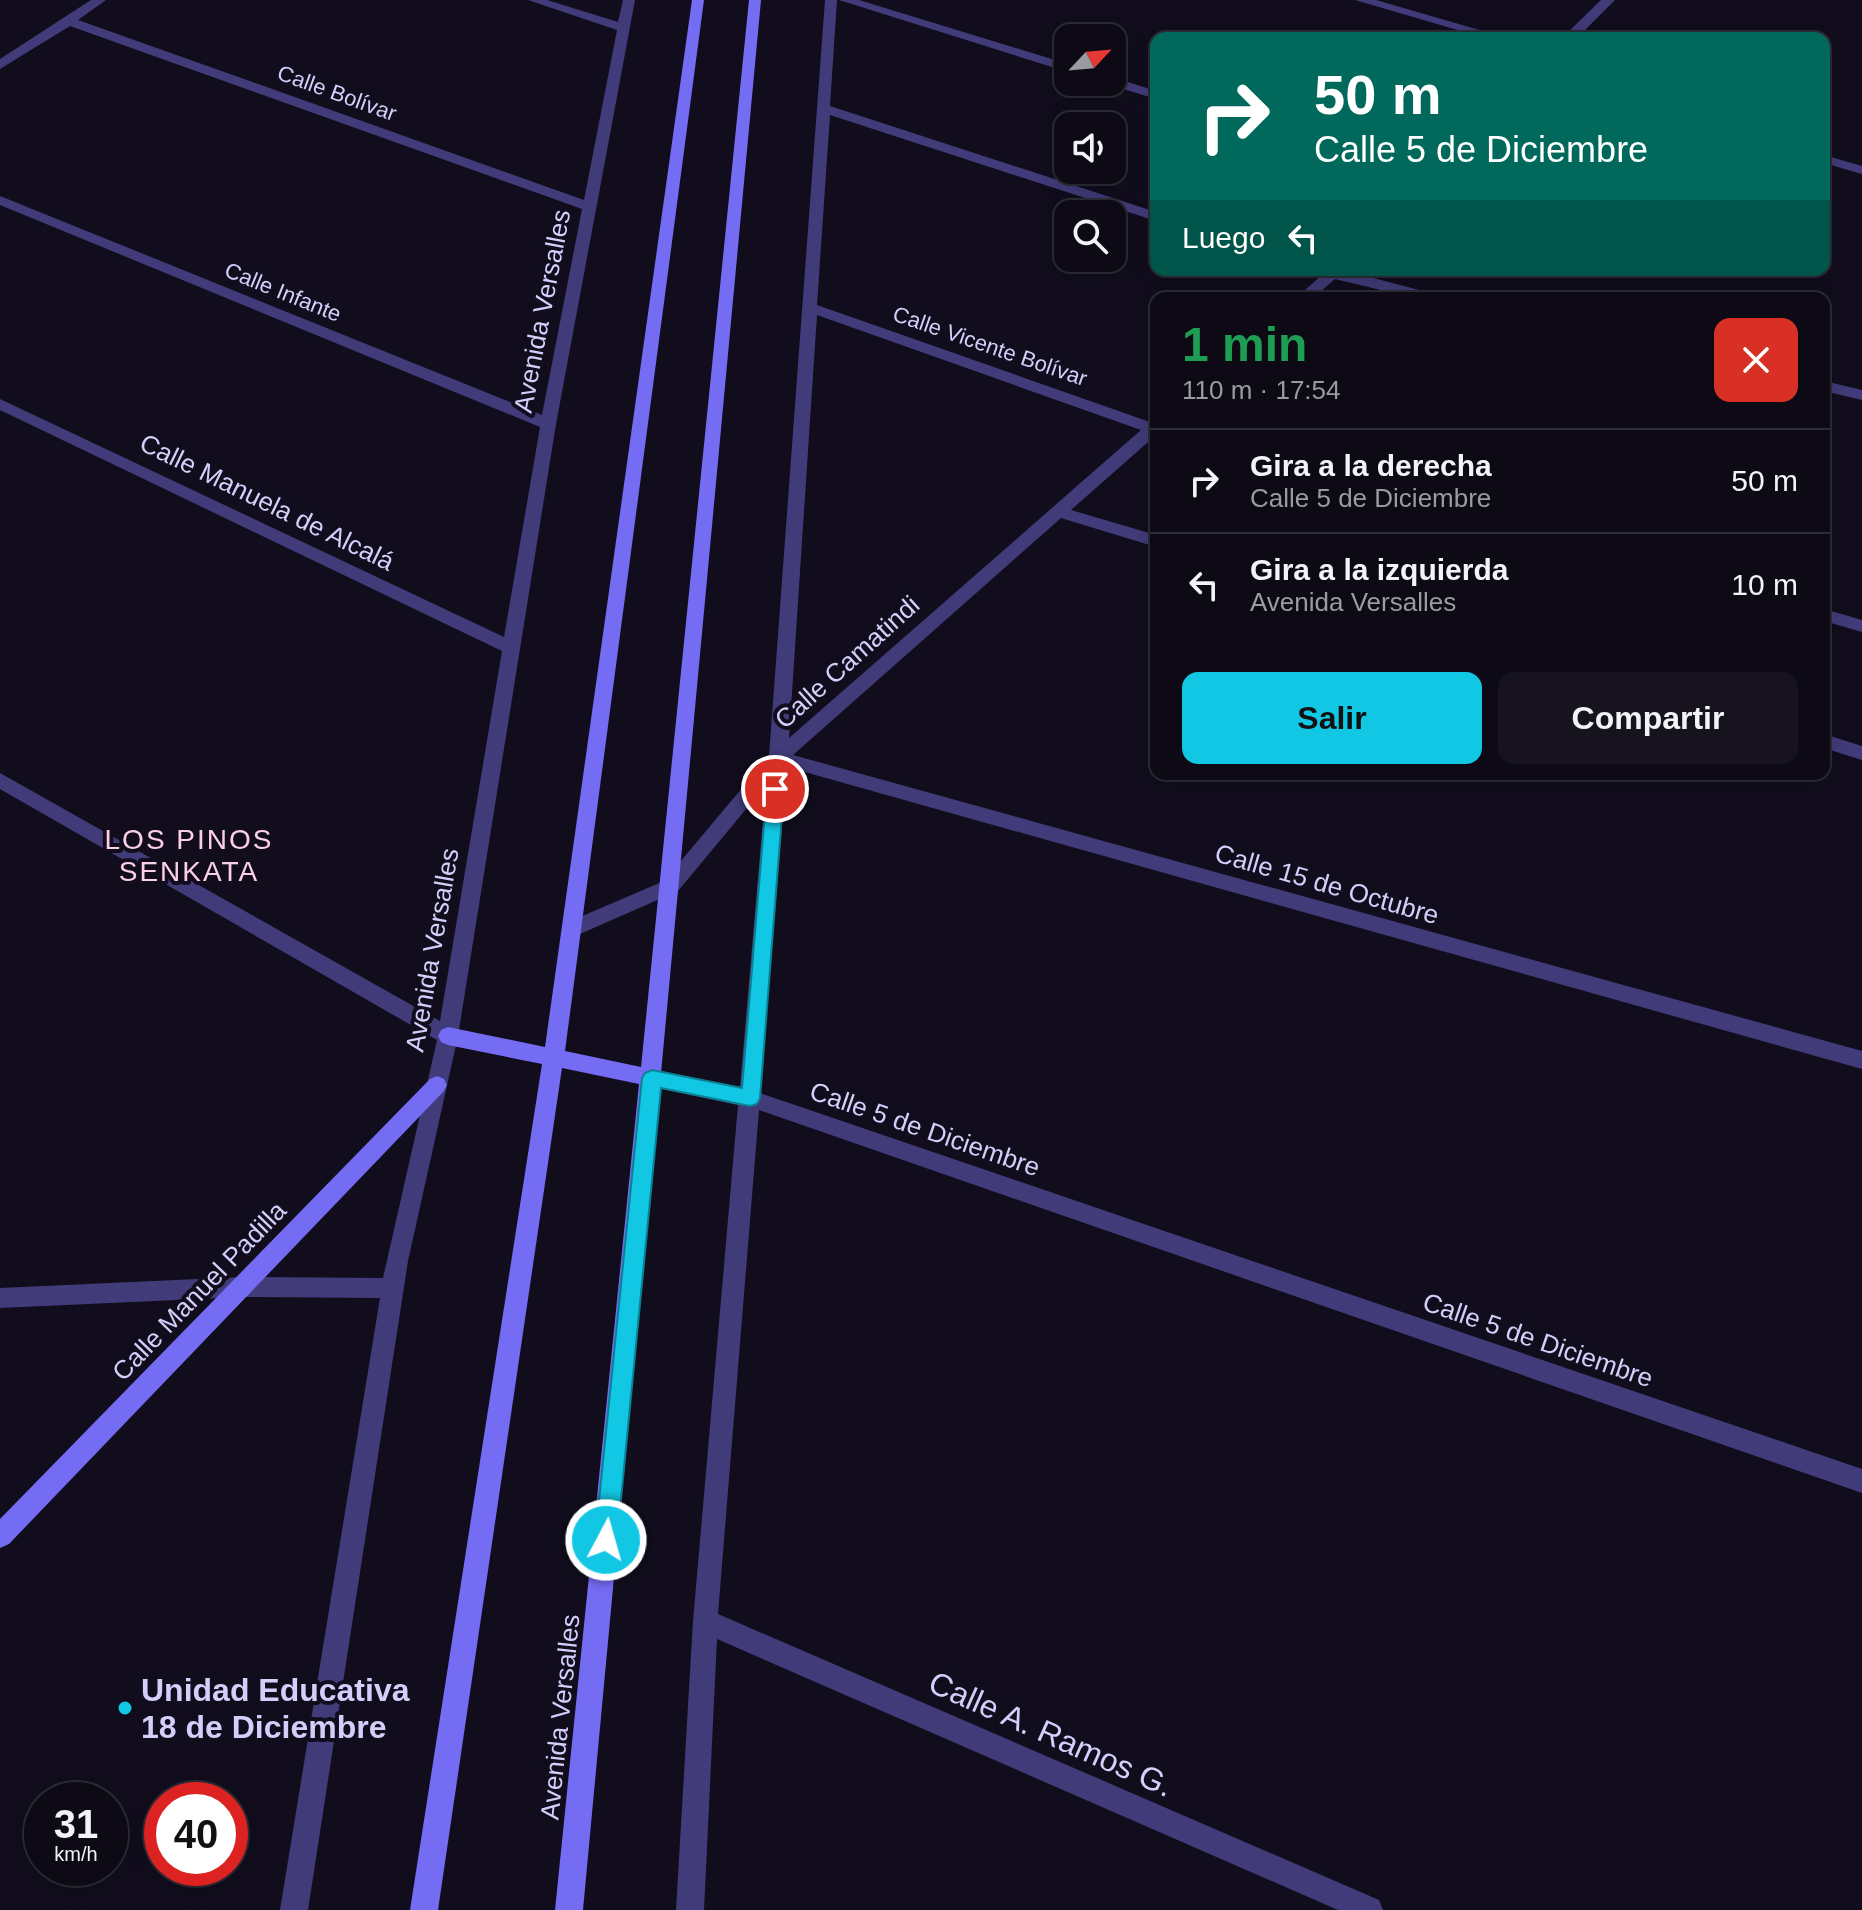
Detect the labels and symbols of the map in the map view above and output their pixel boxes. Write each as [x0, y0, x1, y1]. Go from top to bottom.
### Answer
north arrow [1054, 24, 1126, 96]
street label: Calle Bolívar [274, 60, 400, 126]
street label: Avenida Versalles [508, 207, 576, 415]
street label: Calle Infante [221, 257, 345, 327]
street label: Calle Vicente Bolívar [890, 301, 1090, 391]
street label: Calle Manuela de Alcalá [135, 427, 399, 577]
street label: Calle Camatindi [769, 589, 925, 735]
pin [741, 755, 809, 823]
district label: LOS PINOS SENKATA [105, 824, 273, 887]
street label: Calle 15 de Octubre [1212, 838, 1442, 930]
street label: Avenida Versalles [399, 846, 465, 1054]
street label: Calle 5 de Diciembre [806, 1076, 1044, 1182]
street label: Calle Manuel Padilla [106, 1195, 292, 1387]
street label: Calle 5 de Diciembre [1419, 1287, 1657, 1393]
position arrow [564, 1498, 648, 1582]
street label: Avenida Versalles [534, 1613, 586, 1821]
street label: Calle A. Ramos G. [923, 1664, 1179, 1804]
place label: Unidad Educativa 18 de Diciembre [141, 1672, 410, 1745]
marker: Unidad Educativa 18 de Diciembre [116, 1699, 134, 1717]
speed limit sign: 40 [144, 1782, 248, 1886]

